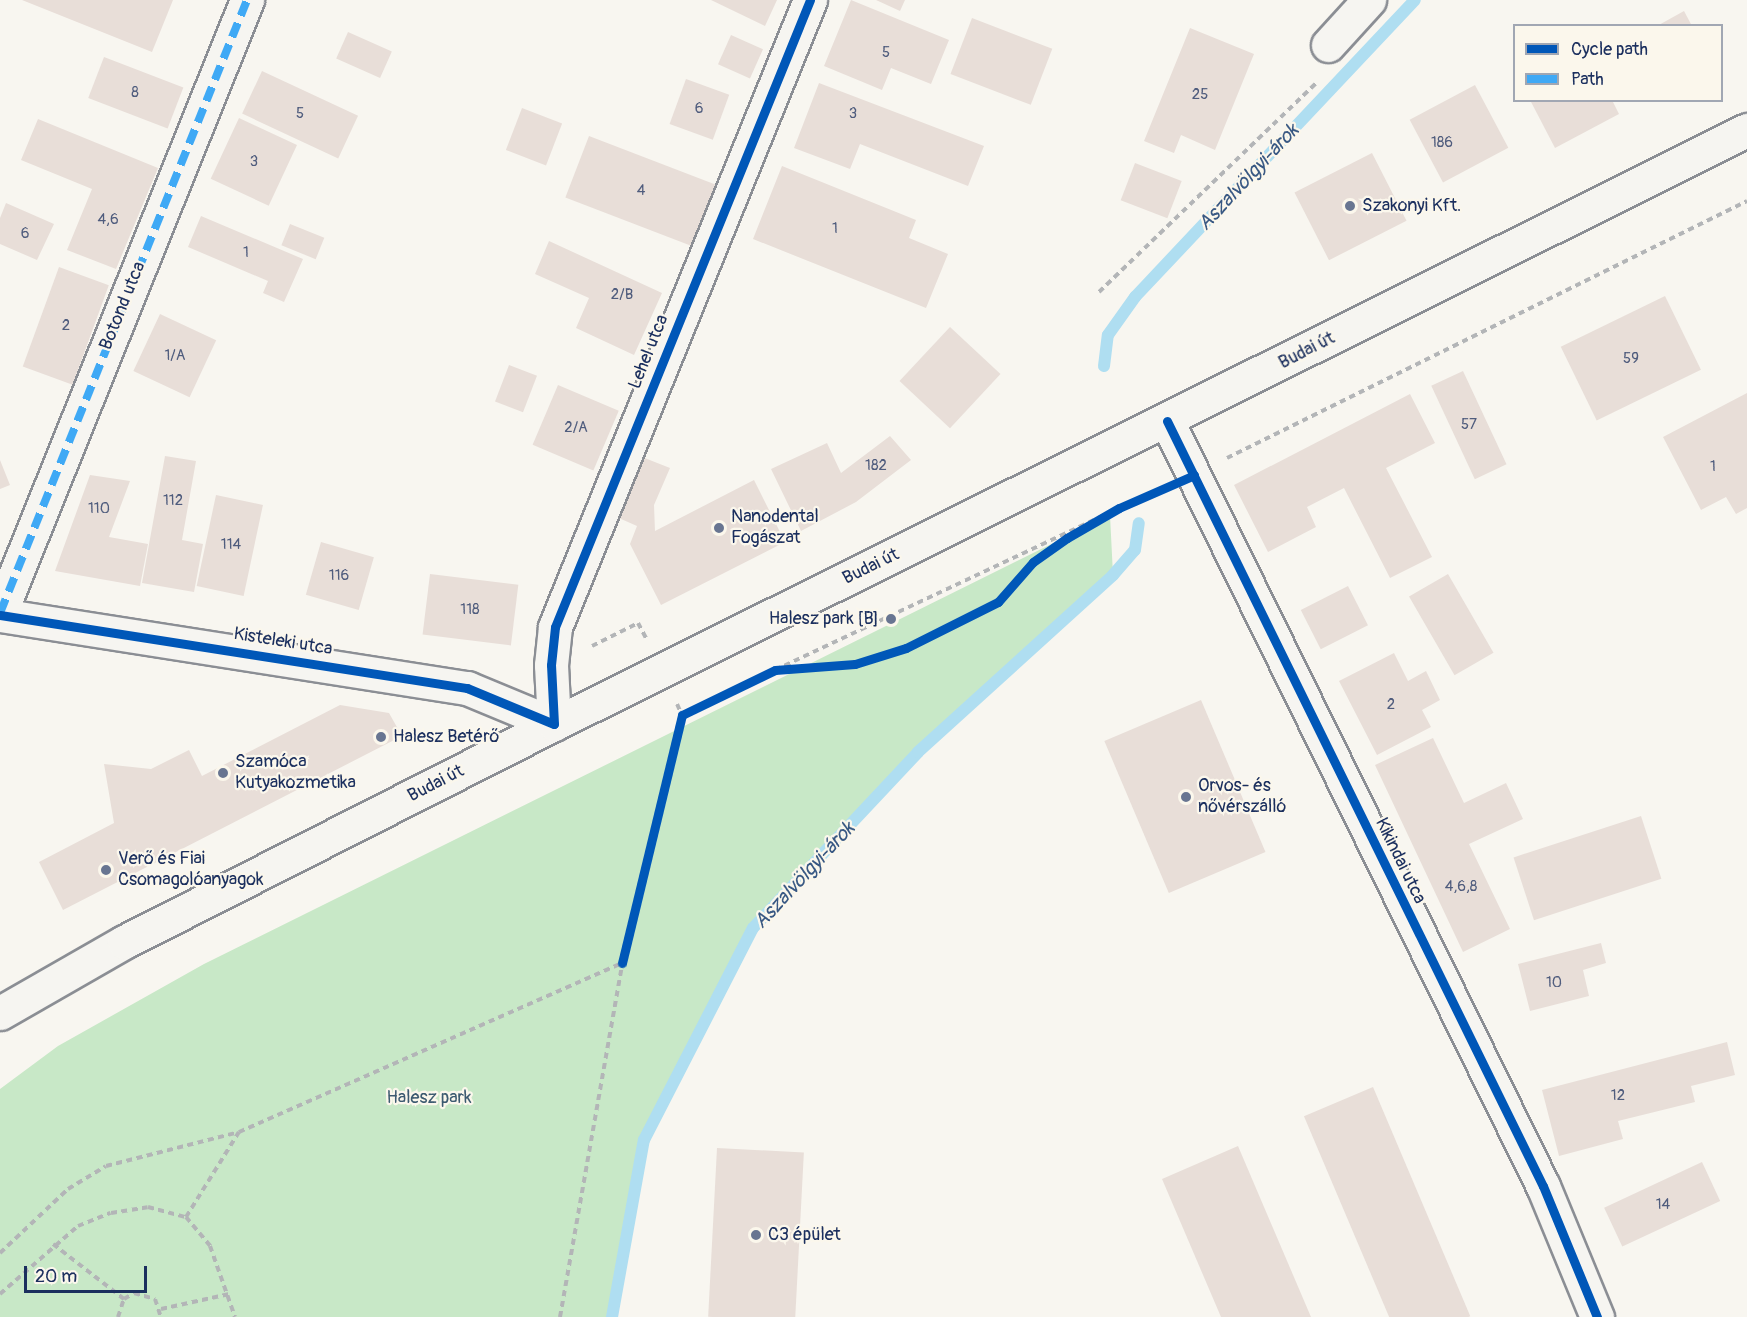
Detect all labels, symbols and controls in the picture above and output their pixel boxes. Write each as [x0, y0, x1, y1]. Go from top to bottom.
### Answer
legend [1513, 24, 1723, 102]
text: Cycle path [1571, 38, 1648, 61]
house number: 5 [882, 44, 890, 62]
text: Path [1571, 68, 1604, 91]
house number: 8 [131, 84, 139, 102]
house number: 25 [1192, 86, 1208, 104]
house number: 6 [695, 100, 703, 118]
house number: 5 [296, 105, 304, 123]
house number: 3 [849, 105, 857, 123]
water label: Aszalvölgyi-árok [1193, 119, 1303, 235]
house number: 186 [1431, 134, 1453, 152]
house number: 3 [250, 153, 258, 171]
house number: 4 [637, 182, 645, 200]
place label: Szakonyi Kft. [1362, 195, 1461, 217]
marker: Szakonyi Kft. [1343, 199, 1357, 213]
house number: 4,6 [97, 211, 119, 229]
house number: 1 [832, 220, 838, 238]
house number: 6 [21, 225, 29, 243]
house number: 1 [243, 244, 249, 262]
street label: Botond utca [96, 259, 150, 353]
house number: 2/B [611, 286, 633, 304]
street label: Lehel utca [624, 312, 674, 392]
house number: 2 [62, 317, 70, 335]
street label: Budai út [1275, 328, 1339, 374]
house number: 1/A [165, 347, 185, 365]
house number: 59 [1623, 350, 1639, 368]
house number: 57 [1461, 416, 1477, 434]
house number: 2/A [564, 419, 588, 437]
house number: 182 [865, 457, 887, 475]
house number: 1 [1710, 458, 1716, 476]
house number: 112 [163, 492, 183, 510]
house number: 110 [88, 500, 110, 518]
place label: Nanodental Fogászat [731, 507, 819, 550]
marker: Nanodental Fogászat [712, 521, 726, 535]
house number: 114 [221, 536, 241, 554]
street label: Budai út [839, 544, 903, 590]
house number: 116 [329, 567, 349, 585]
house number: 118 [460, 601, 480, 619]
place label: Halesz park [B] [769, 608, 879, 630]
marker: Halesz park [B] [884, 612, 898, 626]
street label: Kisteleki utca [232, 624, 334, 660]
house number: 2 [1387, 696, 1395, 714]
place label: Halesz Betérő [393, 726, 499, 748]
marker: Halesz Betérő [374, 730, 388, 744]
place label: Szamóca Kutyakozmetika [235, 752, 356, 795]
street label: Budai út [404, 761, 468, 807]
marker: Szamóca Kutyakozmetika [216, 766, 230, 780]
place label: Orvos- és nővérszálló [1198, 776, 1286, 818]
marker: Orvos- és nővérszálló [1179, 790, 1193, 804]
street label: Kikindai utca [1370, 815, 1430, 907]
water label: Aszalvölgyi-árok [749, 817, 859, 933]
place label: Verő és Fiai Csomagolóanyagok [118, 849, 263, 892]
marker: Verő és Fiai Csomagolóanyagok [99, 863, 113, 877]
house number: 4,6,8 [1445, 878, 1477, 896]
house number: 10 [1546, 974, 1562, 992]
park label: Halesz park [386, 1087, 472, 1109]
house number: 12 [1611, 1087, 1625, 1105]
house number: 14 [1656, 1196, 1670, 1214]
place label: C3 épület [768, 1224, 841, 1246]
marker: C3 épület [749, 1228, 763, 1242]
scale bar [27, 1254, 150, 1292]
text: 20 m [35, 1265, 77, 1288]

